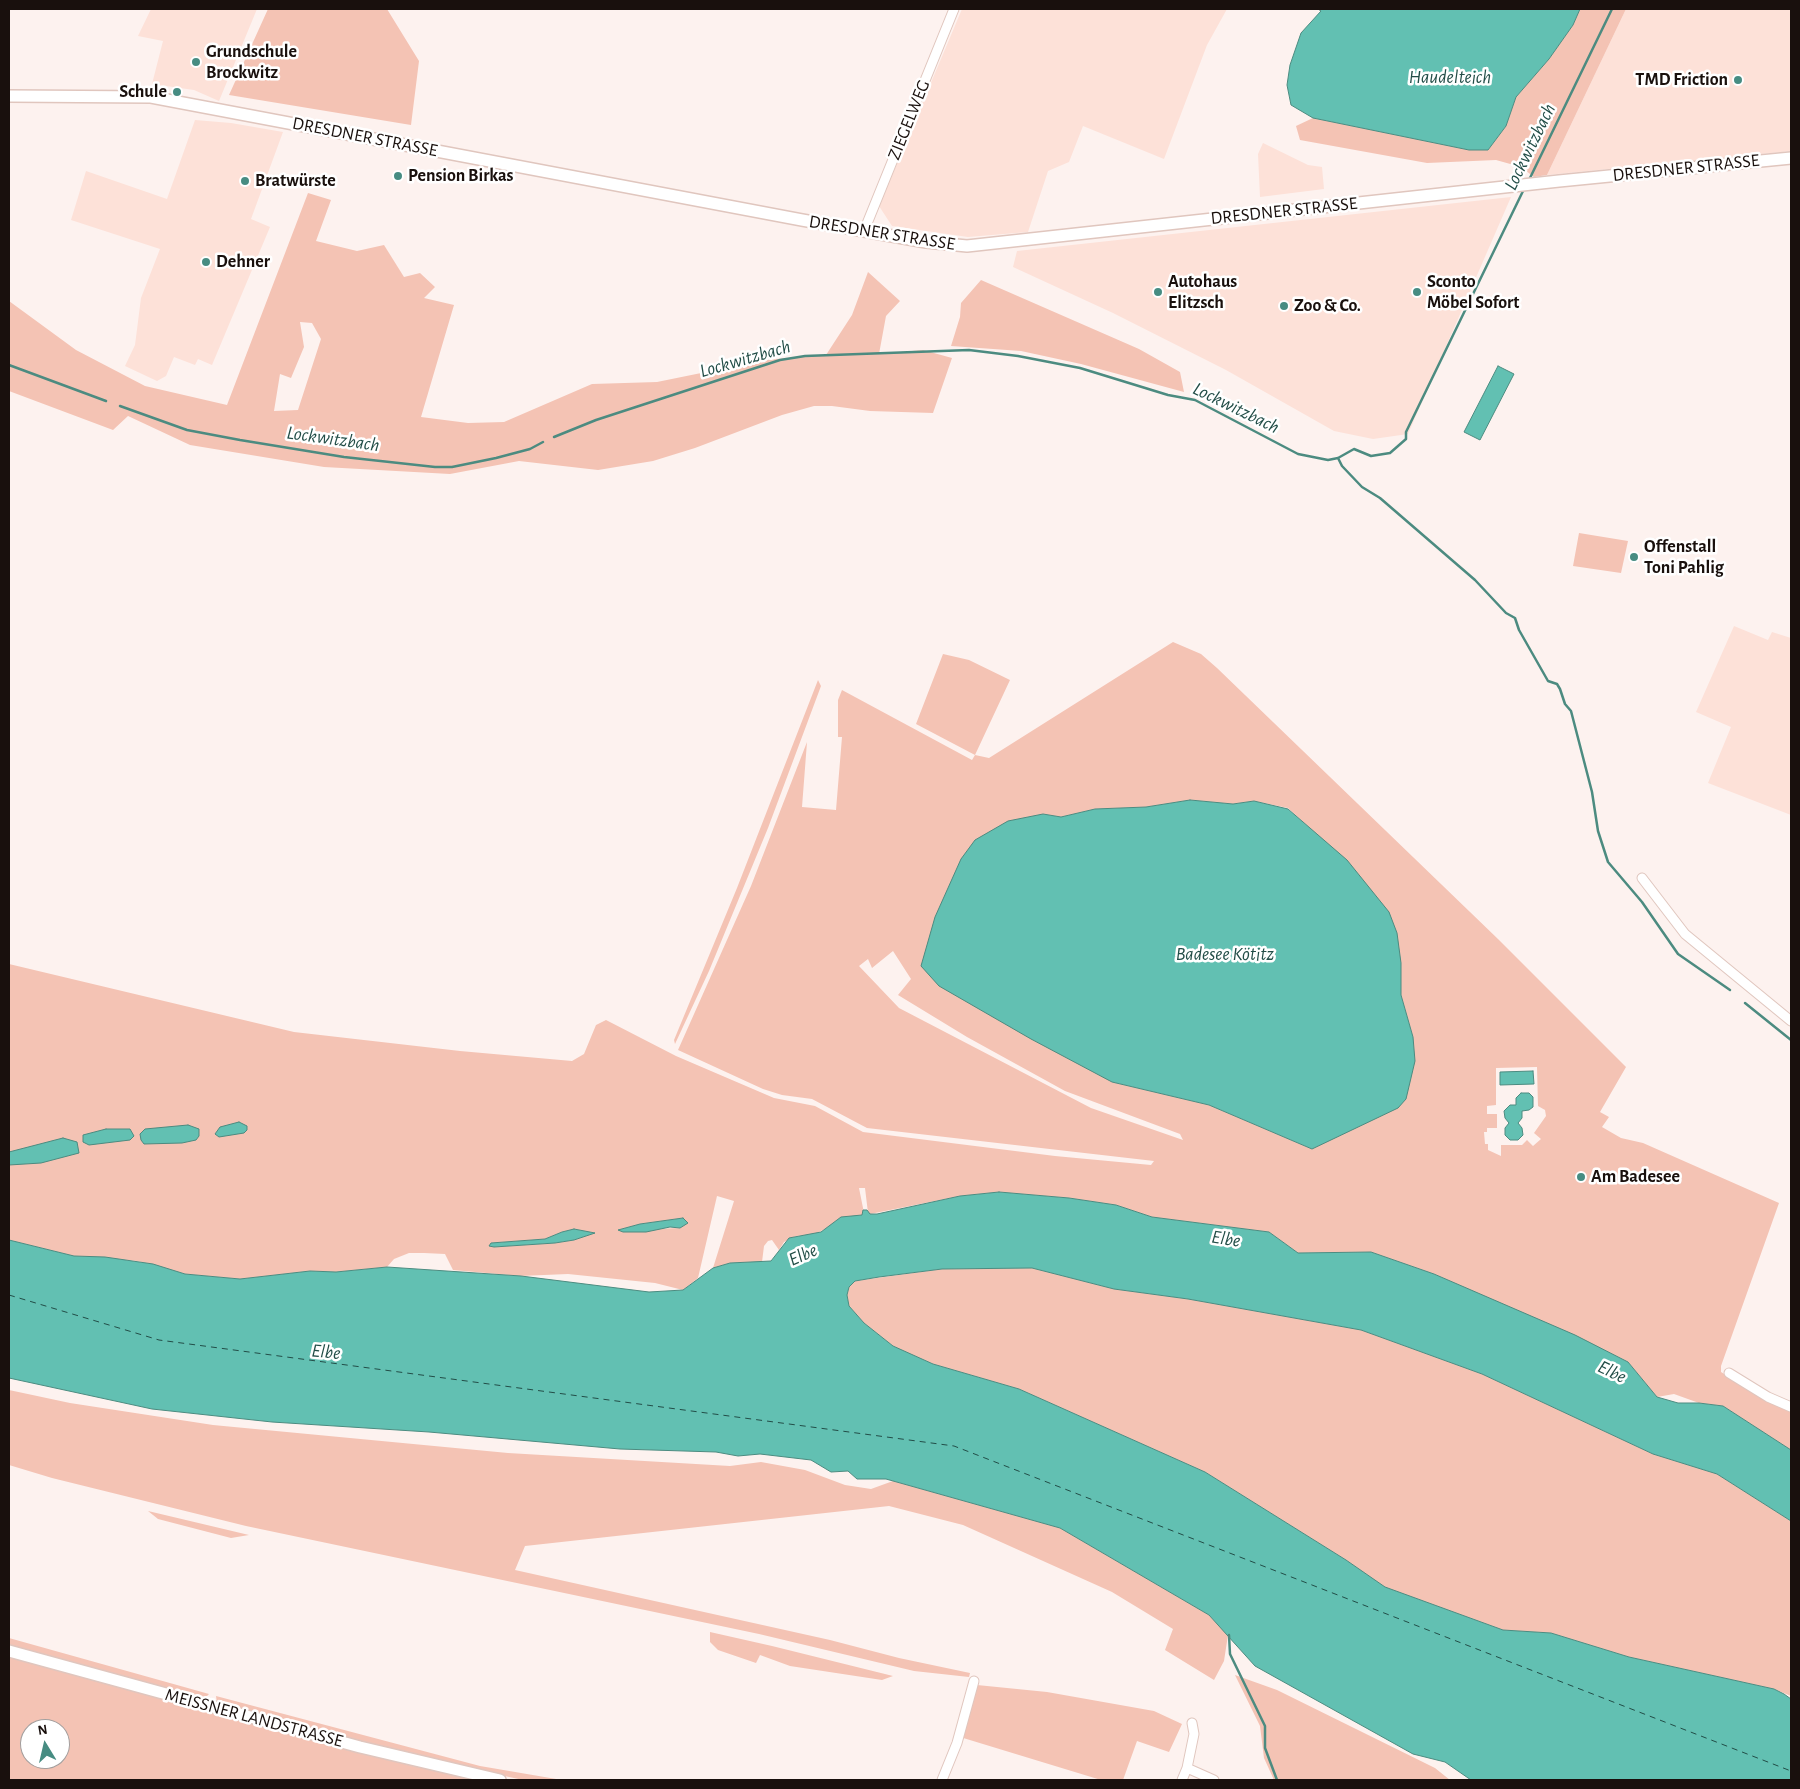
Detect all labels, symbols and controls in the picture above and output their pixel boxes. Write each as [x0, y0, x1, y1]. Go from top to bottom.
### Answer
place label: Grundschule Brockwitz [206, 41, 297, 84]
marker: Grundschule Brockwitz [190, 56, 202, 68]
water label: Haudelteich [1409, 66, 1491, 88]
place label: TMD Friction [1635, 69, 1728, 91]
marker: TMD Friction [1732, 74, 1744, 86]
street label: ZIEGELWEG [883, 77, 935, 163]
place label: Schule [119, 81, 167, 103]
marker: Schule [171, 86, 183, 98]
water label: Lockwitzbach [1499, 100, 1561, 194]
street label: DRESDNER STRASSE [291, 112, 439, 162]
street label: DRESDNER STRASSE [1612, 150, 1760, 186]
place label: Pension Birkas [408, 165, 513, 187]
place label: Bratwürste [255, 170, 336, 192]
marker: Pension Birkas [392, 170, 404, 182]
marker: Bratwürste [239, 175, 251, 187]
street label: DRESDNER STRASSE [1210, 193, 1358, 229]
street label: DRESDNER STRASSE [807, 211, 957, 255]
place label: Dehner [216, 251, 270, 273]
marker: Dehner [200, 256, 212, 268]
place label: Autohaus Elitzsch [1168, 271, 1237, 314]
place label: Sconto Möbel Sofort [1427, 271, 1519, 314]
marker: Autohaus Elitzsch [1152, 286, 1164, 298]
marker: Sconto Möbel Sofort [1411, 286, 1423, 298]
place label: Zoo & Co. [1294, 295, 1361, 317]
marker: Zoo & Co. [1278, 300, 1290, 312]
water label: Lockwitzbach [697, 335, 793, 383]
water label: Lockwitzbach [1189, 377, 1283, 439]
water label: Lockwitzbach [285, 421, 381, 457]
place label: Offenstall Toni Pahlig [1644, 536, 1724, 578]
marker: Offenstall Toni Pahlig [1628, 551, 1640, 563]
water label: Badesee Kötitz [1176, 943, 1274, 965]
place label: Am Badesee [1591, 1166, 1680, 1188]
marker: Am Badesee [1575, 1171, 1587, 1183]
water label: Elbe [1210, 1225, 1242, 1253]
water label: Elbe [785, 1239, 821, 1271]
water label: Elbe [310, 1339, 342, 1365]
water label: Elbe [1594, 1355, 1630, 1389]
street label: MEISSNER LANDSTRASSE [163, 1684, 345, 1752]
north arrow [20, 1719, 70, 1769]
text: N [37, 1722, 49, 1738]

